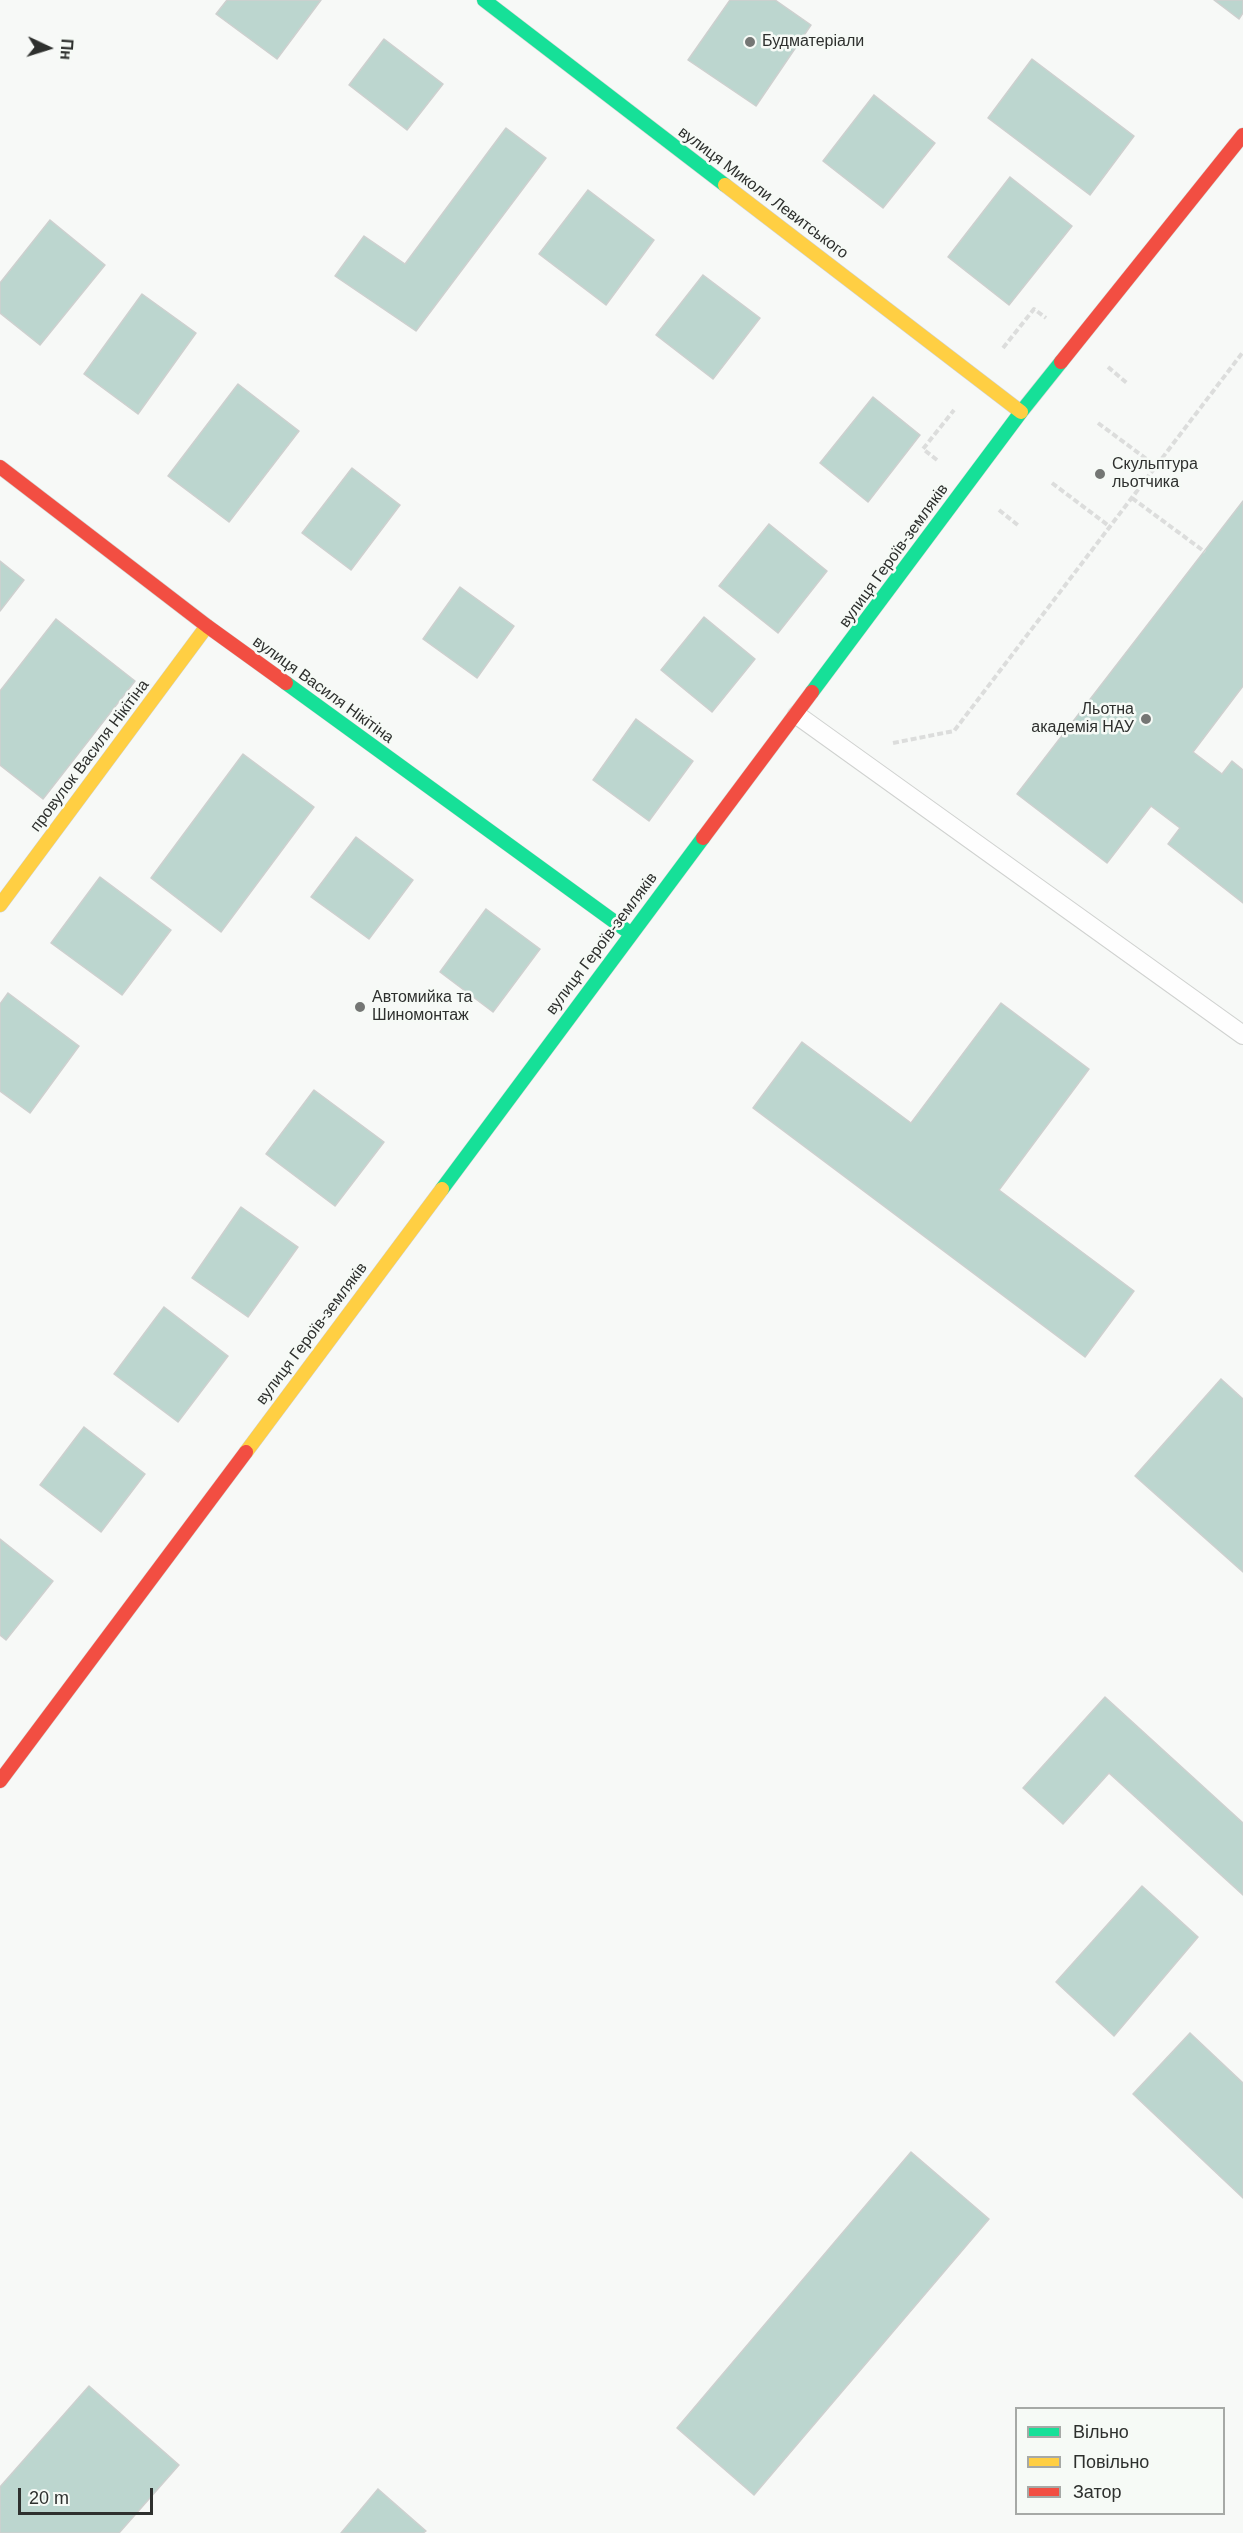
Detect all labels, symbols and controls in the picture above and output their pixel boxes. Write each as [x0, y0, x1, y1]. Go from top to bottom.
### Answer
north arrow [18, 18, 78, 78]
place label: Будматеріали [762, 32, 864, 52]
marker: Будматеріали [743, 35, 757, 49]
text: Пн [57, 38, 76, 60]
street label: вулиця Миколи Левитського [674, 123, 852, 263]
place label: Скульптура льотчика [1112, 455, 1198, 493]
marker: Скульптура льотчика [1093, 467, 1107, 481]
street label: вулиця Героїв-земляків [835, 480, 953, 632]
street label: вулиця Василя Нікітіна [249, 632, 397, 748]
street label: провулок Василя Нікітіна [27, 676, 153, 836]
place label: Льотна академія НАУ [1031, 700, 1134, 738]
marker: Льотна академія НАУ [1139, 712, 1153, 726]
street label: вулиця Героїв-земляків [542, 869, 662, 1019]
place label: Автомийка та Шиномонтаж [372, 988, 472, 1026]
marker: Автомийка та Шиномонтаж [353, 1000, 367, 1014]
street label: вулиця Героїв-земляків [252, 1259, 372, 1409]
legend [1015, 2407, 1225, 2515]
text: Вільно [1073, 2422, 1129, 2442]
text: Повільно [1073, 2452, 1149, 2472]
scale bar [21, 2476, 156, 2514]
text: Затор [1073, 2482, 1122, 2502]
text: 20 m [29, 2488, 69, 2508]

